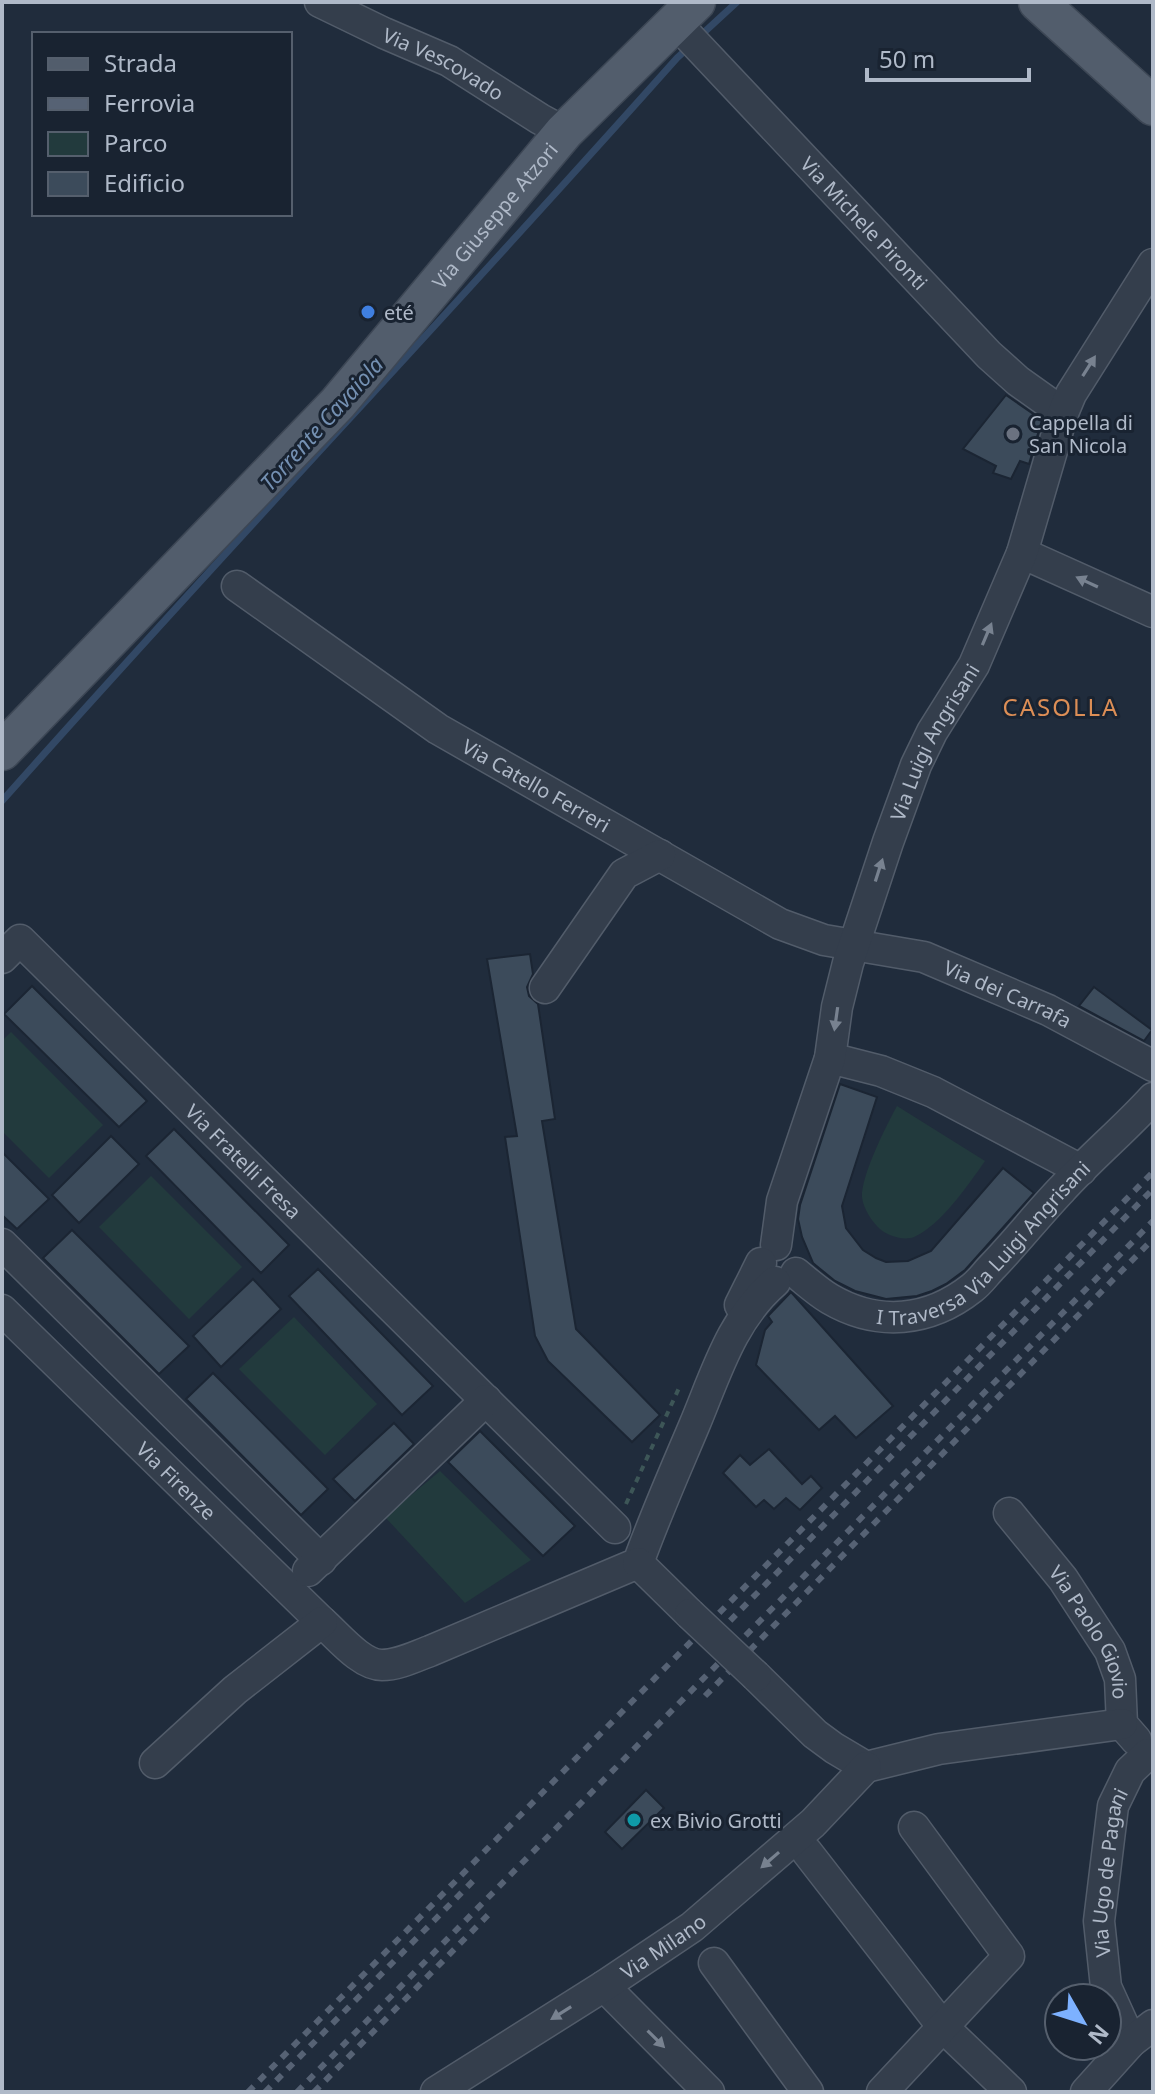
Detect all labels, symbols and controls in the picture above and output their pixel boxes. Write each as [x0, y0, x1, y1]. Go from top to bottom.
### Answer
street label: Via Vescovado [379, 21, 509, 106]
legend [32, 32, 292, 216]
scale bar [867, 32, 1029, 82]
text: 50 m [879, 42, 935, 75]
text: Strada [104, 46, 177, 79]
text: Ferrovia [104, 86, 195, 119]
text: Parco [104, 126, 167, 159]
street label: Via Giuseppe Atzori [426, 137, 563, 294]
street label: Via Michele Pironti [795, 150, 934, 295]
text: Edificio [104, 166, 185, 199]
place label: eté [384, 299, 414, 326]
marker: eté [359, 303, 377, 321]
water label: Torrente Cavaiola [253, 349, 390, 497]
one-way arrow [1082, 355, 1096, 377]
place label: Cappella di San Nicola [1029, 409, 1133, 459]
marker: Cappella di San Nicola [1004, 425, 1022, 443]
one-way arrow [1076, 576, 1099, 589]
one-way arrow [981, 622, 994, 646]
street label: Via Luigi Angrisani [883, 658, 985, 824]
district label: CASOLLA [1003, 690, 1119, 723]
street label: Via Catello Ferreri [458, 732, 615, 838]
one-way arrow [874, 857, 886, 881]
street label: Via dei Carrafa [940, 954, 1076, 1034]
one-way arrow [829, 1007, 842, 1032]
street label: Via Fratelli Fresa [180, 1098, 308, 1224]
street label: I Traversa Via Luigi Angrisani [875, 1155, 1095, 1331]
street label: Via Firenze [131, 1435, 222, 1525]
street label: Via Paolo Giovio [1043, 1559, 1134, 1700]
street label: Via Ugo de Pagani [1085, 1783, 1133, 1959]
place label: ex Bivio Grotti [650, 1807, 782, 1834]
marker: ex Bivio Grotti [625, 1811, 643, 1829]
one-way arrow [761, 1851, 781, 1868]
street label: Via Milano [615, 1907, 712, 1985]
north arrow [1043, 1982, 1123, 2062]
one-way arrow [550, 2006, 572, 2020]
text: N [1082, 2019, 1117, 2052]
one-way arrow [647, 2029, 665, 2048]

